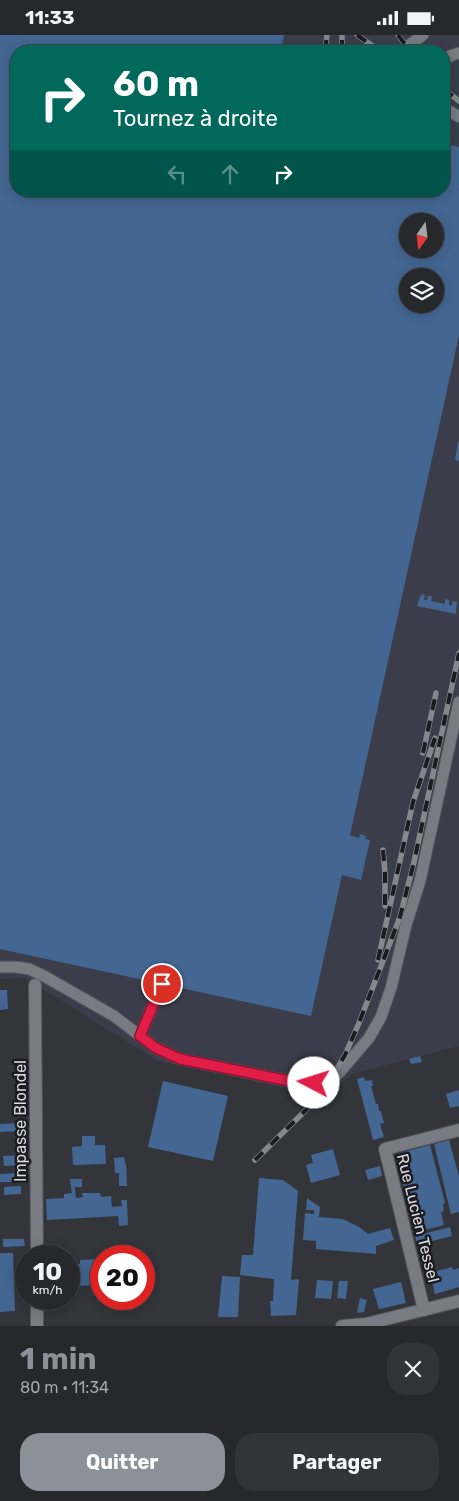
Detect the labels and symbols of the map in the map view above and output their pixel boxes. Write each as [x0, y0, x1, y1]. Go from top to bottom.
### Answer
north arrow [399, 213, 444, 257]
pin [141, 963, 183, 1005]
position arrow [287, 1056, 339, 1108]
street label: Impasse Blondel [11, 1060, 30, 1182]
street label: Rue Lucien Tessel [393, 1152, 443, 1284]
speed limit sign: 20 [90, 1245, 155, 1310]

